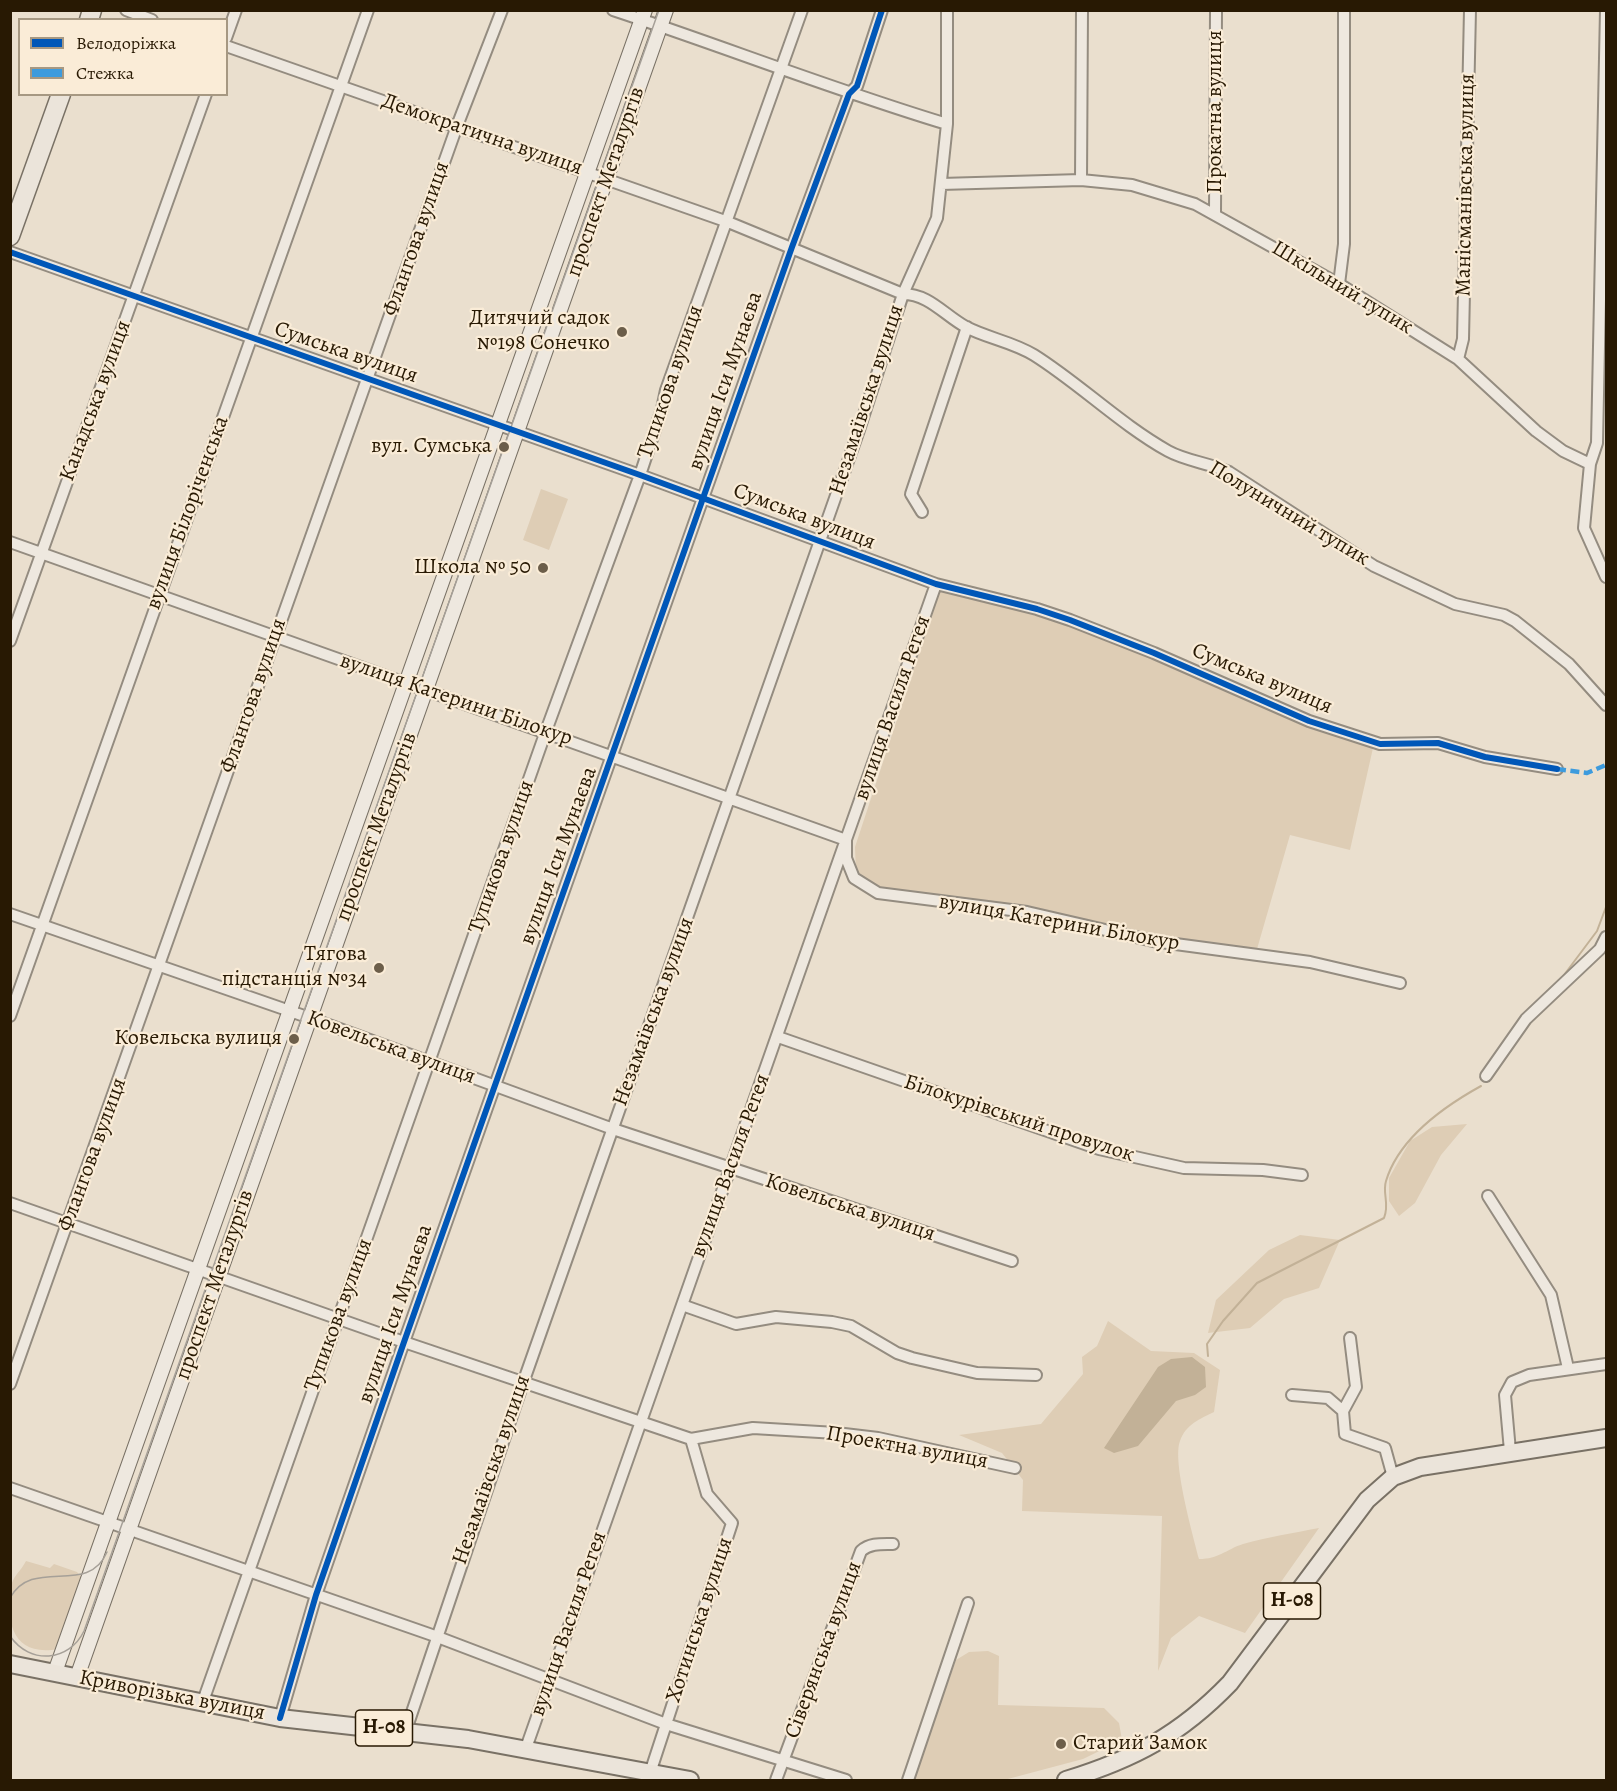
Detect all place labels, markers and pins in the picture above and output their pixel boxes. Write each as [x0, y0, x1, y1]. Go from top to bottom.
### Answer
place label: Дитячий садок №198 Сонечко [469, 306, 610, 358]
marker: Дитячий садок №198 Сонечко [615, 325, 629, 339]
place label: вул. Сумська [371, 434, 492, 460]
marker: вул. Сумська [497, 440, 511, 454]
place label: Школа № 50 [414, 555, 531, 581]
marker: Школа № 50 [536, 561, 550, 575]
place label: Тягова пiдстанцiя №34 [222, 942, 367, 993]
marker: Тягова пiдстанцiя №34 [372, 961, 386, 975]
place label: Ковельска вулиця [114, 1026, 282, 1052]
marker: Ковельска вулиця [287, 1032, 301, 1046]
place label: Старий Замок [1073, 1731, 1207, 1757]
marker: Старий Замок [1054, 1737, 1068, 1751]

